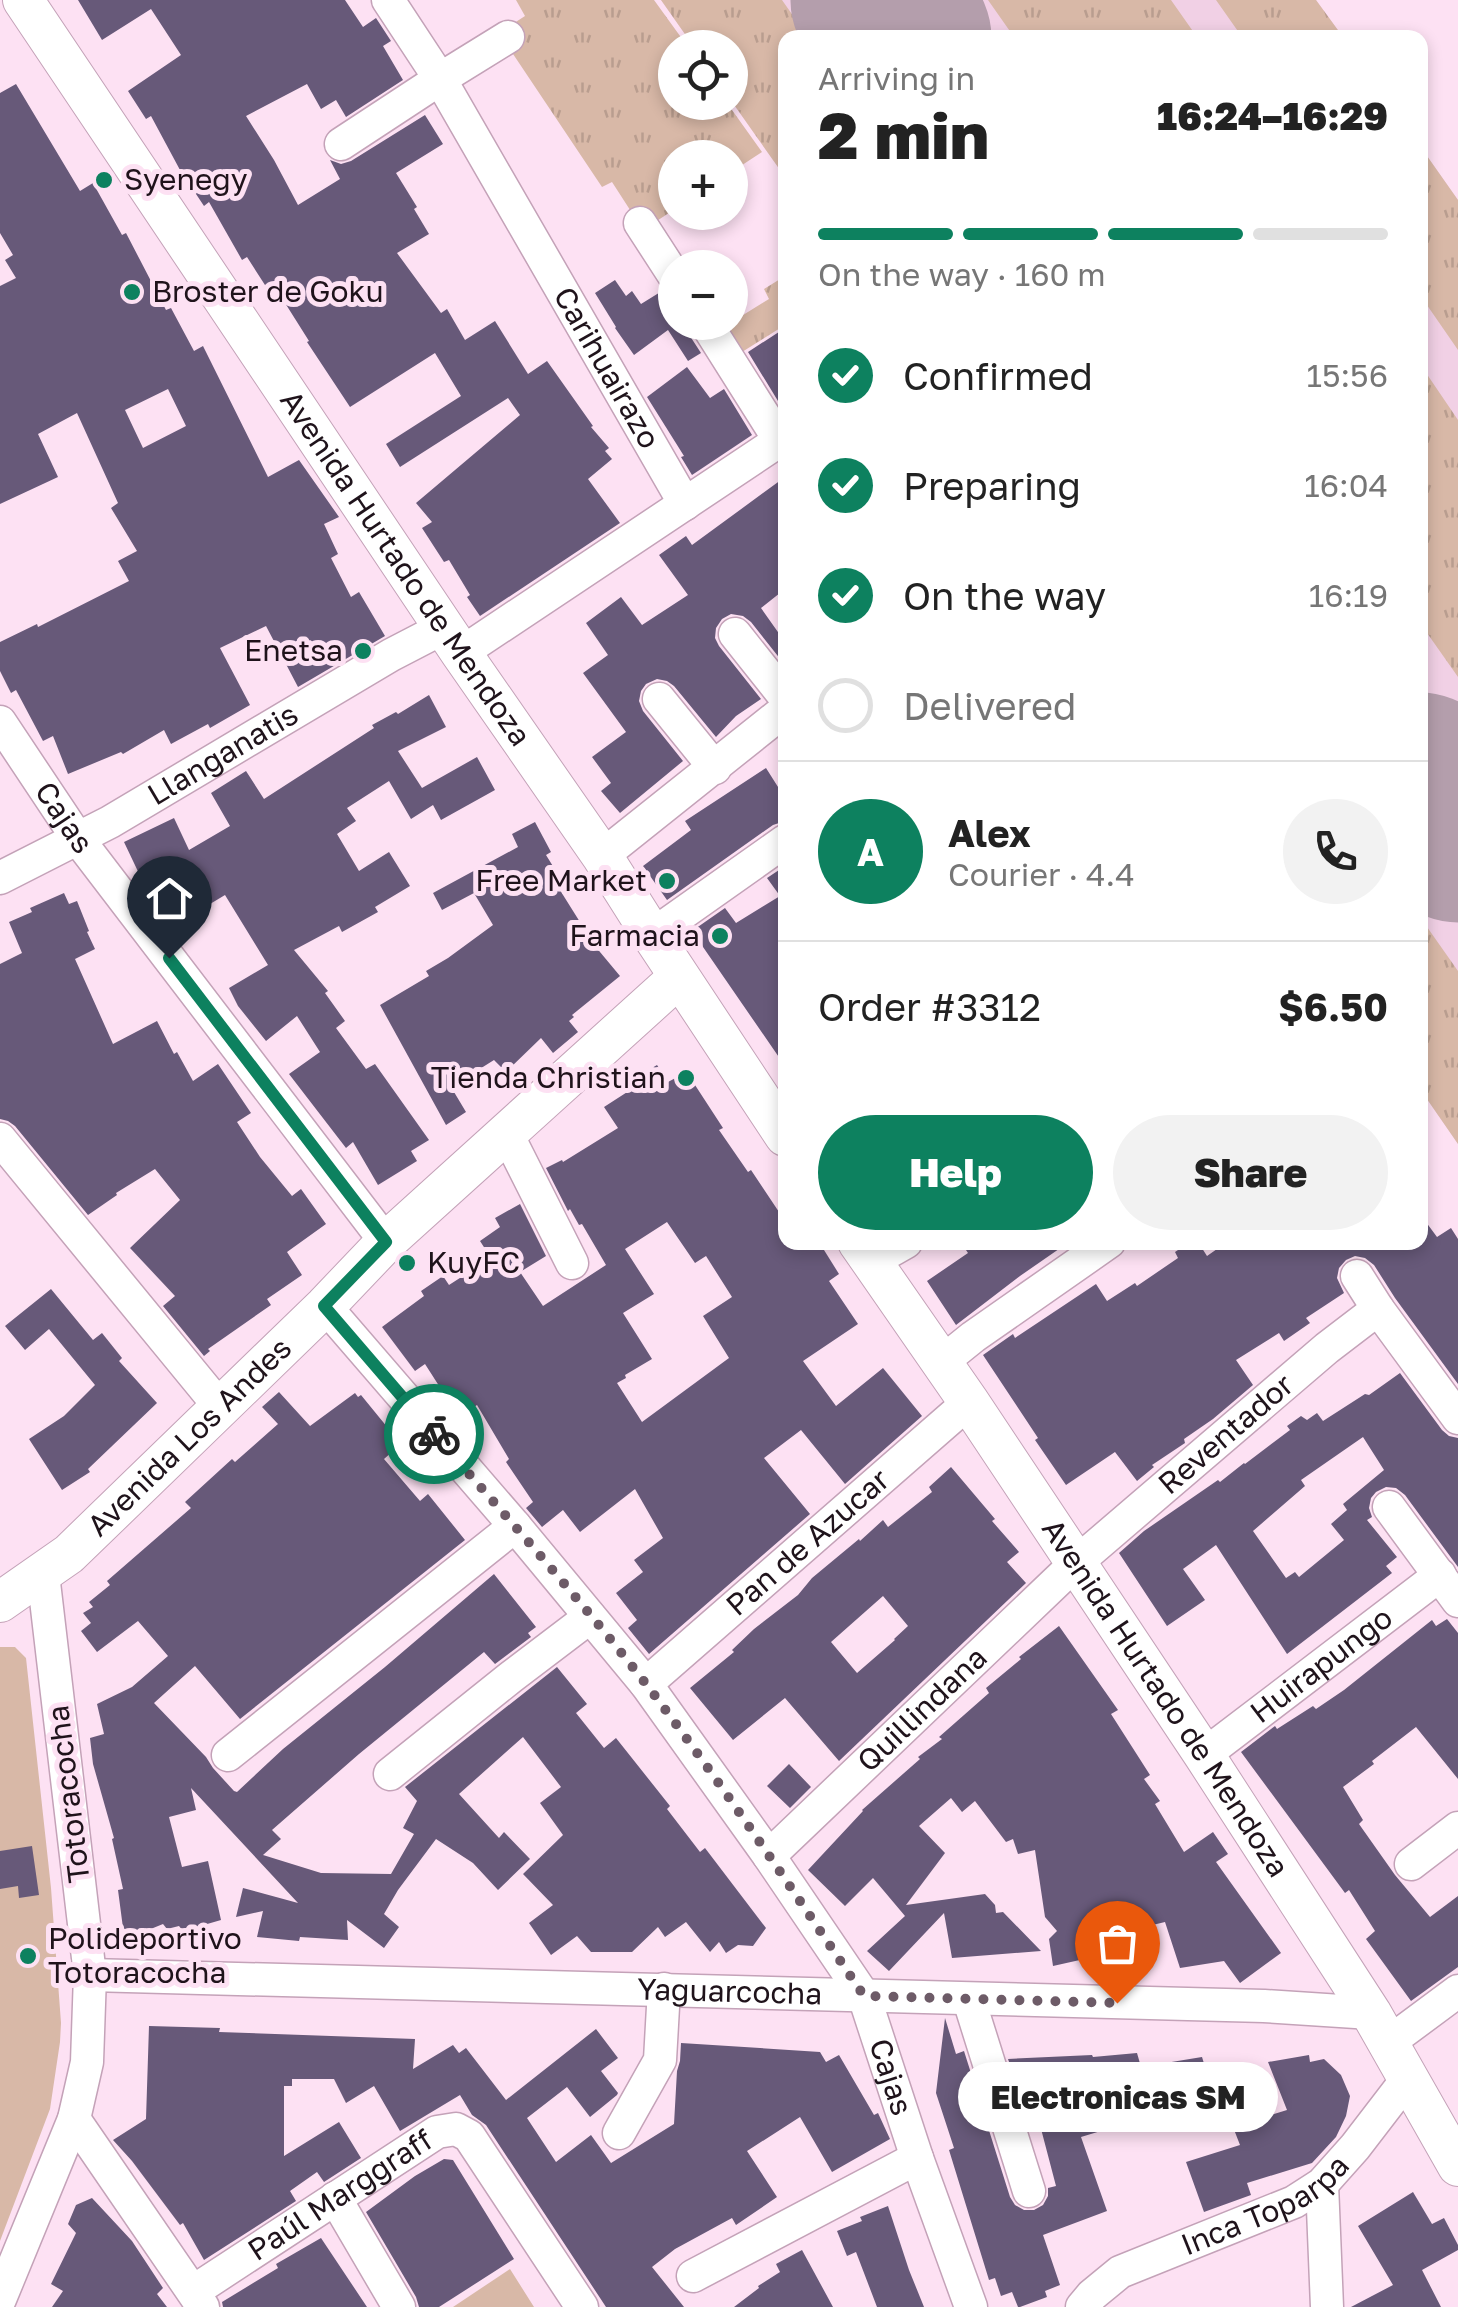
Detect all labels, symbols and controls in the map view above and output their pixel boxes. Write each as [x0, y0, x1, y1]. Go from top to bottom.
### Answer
map controls [658, 30, 748, 340]
button: locate [658, 30, 748, 120]
text: Arriving in [818, 59, 975, 97]
text: 16:24–16:29 [1157, 93, 1388, 138]
text: 2 min [818, 95, 989, 173]
button: + [658, 140, 748, 230]
place label: Syenegy [124, 161, 248, 197]
marker: Syenegy [93, 169, 115, 191]
button: − [658, 250, 748, 340]
text: On the way · 160 m [818, 255, 1106, 293]
place label: Broster de Goku [152, 273, 384, 309]
street label: Carihuairazo [547, 280, 668, 454]
marker: Broster de Goku [121, 281, 143, 303]
icon: check [818, 348, 873, 403]
text: Confirmed [903, 353, 1093, 398]
text: 15:56 [1306, 356, 1388, 394]
street label: Avenida Hurtado de Mendoza [273, 383, 539, 753]
icon: check [818, 458, 873, 513]
text: Preparing [903, 463, 1081, 508]
text: 16:04 [1304, 466, 1388, 504]
icon: check [818, 568, 873, 623]
text: On the way [903, 573, 1106, 618]
text: 16:19 [1309, 576, 1388, 614]
place label: Enetsa [244, 632, 343, 668]
marker: Enetsa [352, 640, 374, 662]
text: Delivered [903, 683, 1076, 728]
street label: Llanganatis [141, 695, 304, 812]
street label: Cajas [28, 775, 101, 860]
button: phone [1283, 799, 1388, 904]
text: Alex [948, 810, 1031, 855]
text: A [857, 829, 884, 874]
text: Courier · 4.4 [948, 855, 1135, 893]
pin [127, 856, 212, 959]
place label: Free Market [475, 862, 647, 898]
marker: Free Market [656, 870, 678, 892]
icon: home [142, 871, 197, 926]
place label: Farmacia [569, 917, 700, 953]
marker: Farmacia [709, 925, 731, 947]
text: Order #3312 [818, 984, 1041, 1029]
text: $6.50 [1278, 984, 1388, 1029]
place label: Tienda Christian [431, 1059, 666, 1095]
marker: Tienda Christian [675, 1067, 697, 1089]
button: Help [818, 1115, 1093, 1230]
button: Share [1113, 1115, 1388, 1230]
place label: KuyFC [427, 1244, 520, 1280]
marker: KuyFC [396, 1252, 418, 1274]
street label: Avenida Los Andes [79, 1330, 298, 1543]
street label: Reventador [1151, 1366, 1300, 1501]
courier [384, 1384, 484, 1484]
icon: bike [407, 1407, 462, 1462]
street label: Pan de Azucar [718, 1461, 896, 1623]
street label: Avenida Hurtado de Mendoza [1035, 1512, 1297, 1883]
street label: Huirapungo [1243, 1599, 1399, 1730]
street label: Quillindana [850, 1639, 994, 1779]
street label: Totoracocha [39, 1703, 97, 1885]
pin [1075, 1901, 1160, 2004]
icon: bag [1090, 1916, 1145, 1971]
place label: Polideportivo Totoracocha [48, 1920, 242, 1990]
marker: Polideportivo Totoracocha [17, 1945, 39, 1967]
street label: Yaguarcocha [637, 1970, 823, 2011]
street label: Cajas [862, 2034, 921, 2120]
callout: Electronicas SM [957, 2063, 1277, 2133]
text: Electronicas SM [990, 2078, 1246, 2116]
street label: Paúl Marggraff [241, 2121, 439, 2268]
street label: Inca Toparpa [1176, 2148, 1356, 2263]

